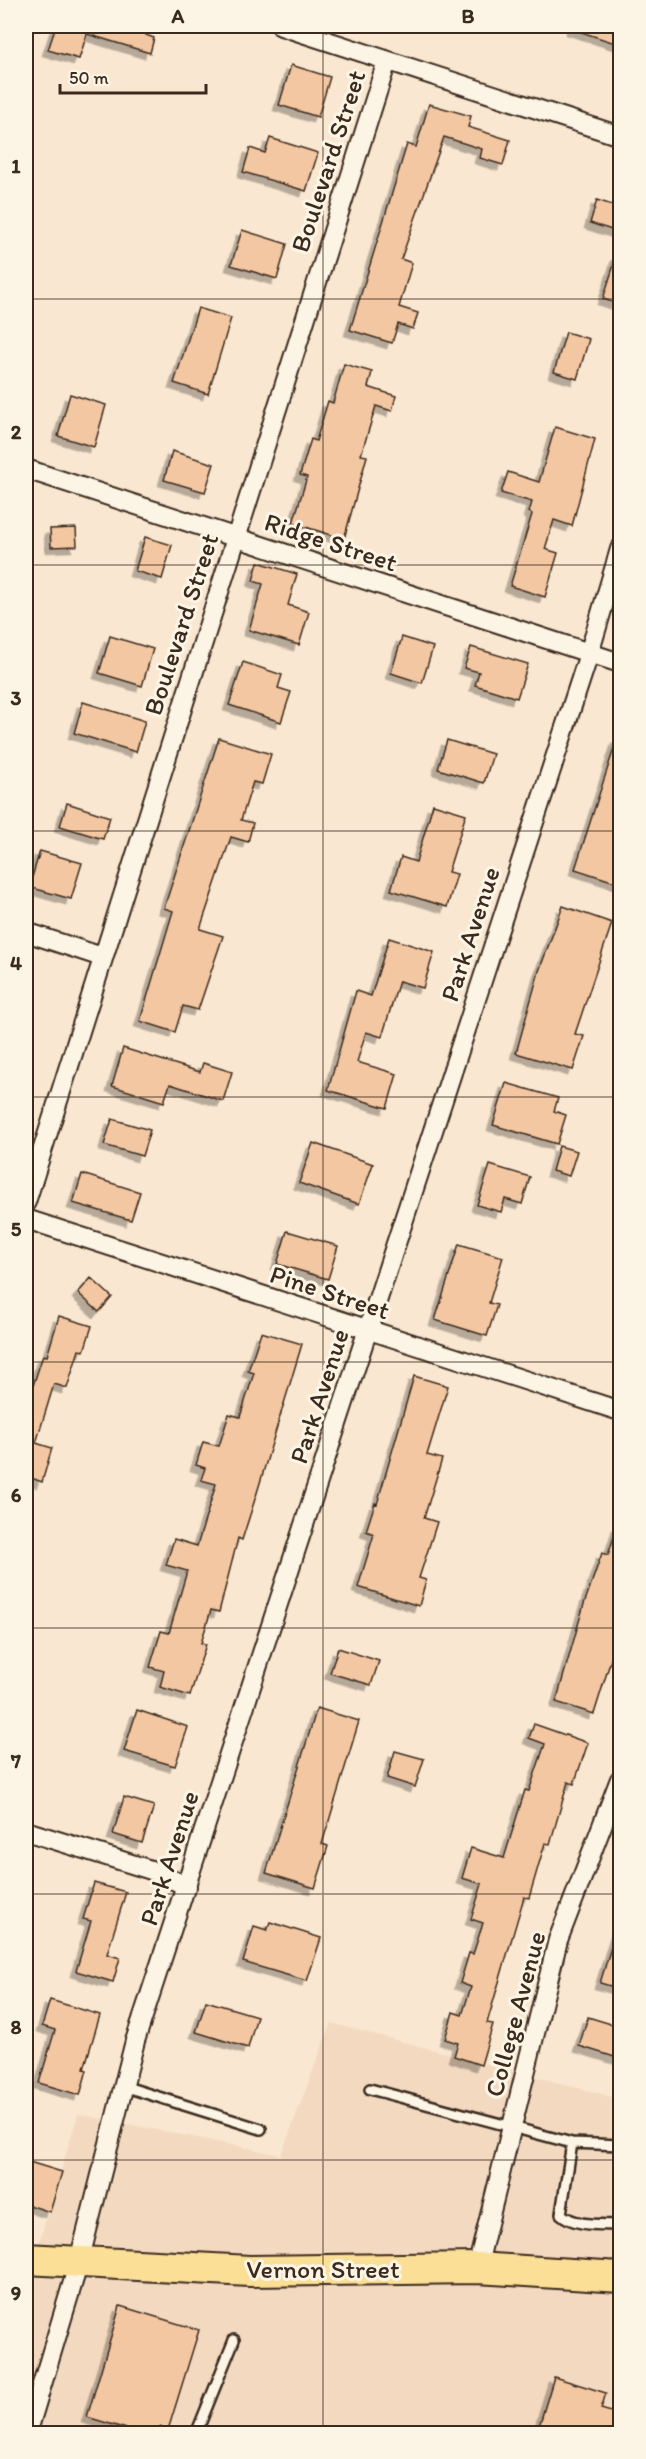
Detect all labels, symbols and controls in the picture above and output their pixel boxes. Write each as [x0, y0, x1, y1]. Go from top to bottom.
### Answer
text: A [171, 4, 185, 28]
text: B [462, 4, 475, 28]
scale bar [60, 57, 206, 95]
street label: Boulevard Street [284, 66, 373, 256]
text: 50 m [69, 67, 109, 89]
text: 1 [11, 154, 21, 178]
text: 2 [11, 420, 22, 444]
street label: Ridge Street [261, 506, 402, 579]
street label: Boulevard Street [137, 529, 226, 719]
text: 3 [11, 686, 22, 710]
street label: Park Avenue [433, 863, 507, 1005]
text: 4 [10, 951, 22, 975]
text: 5 [11, 1217, 22, 1241]
street label: Pine Street [266, 1258, 394, 1326]
street label: Park Avenue [282, 1325, 356, 1467]
text: 6 [11, 1483, 22, 1507]
text: 7 [10, 1749, 21, 1773]
street label: Park Avenue [132, 1787, 206, 1929]
street label: College Avenue [478, 1928, 552, 2100]
text: 8 [11, 2015, 22, 2039]
street label: Vernon Street [246, 2253, 400, 2285]
text: 9 [11, 2281, 21, 2305]

